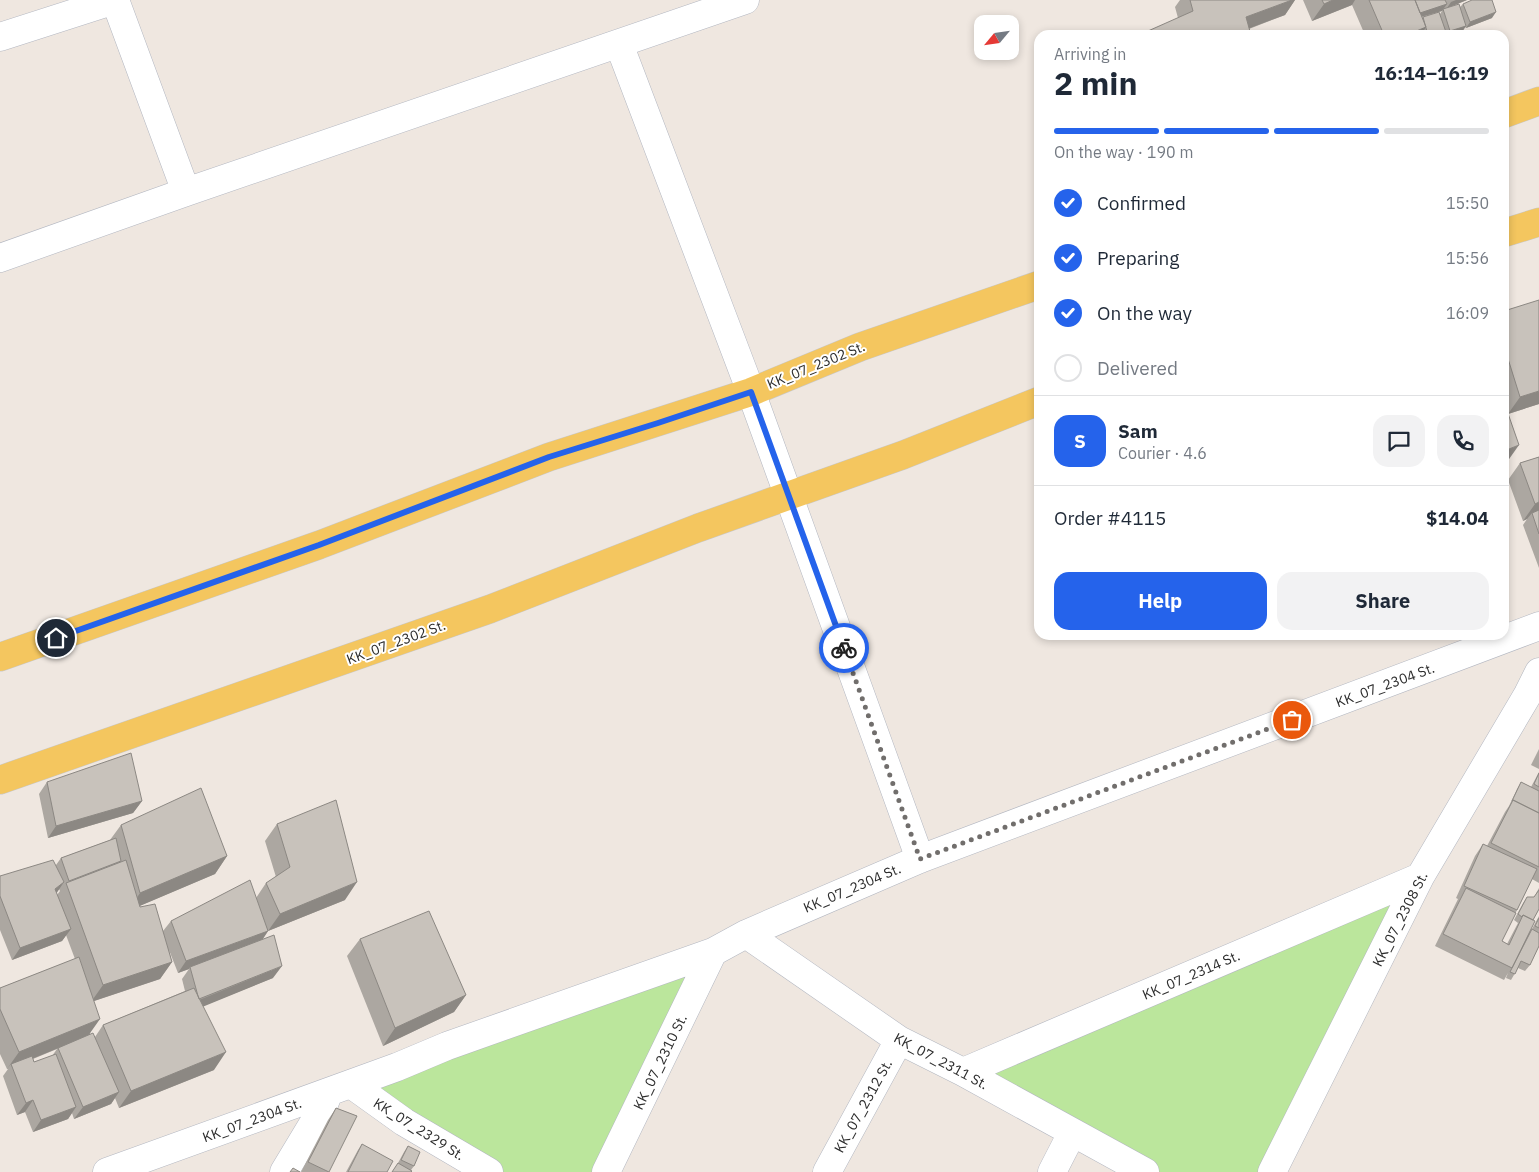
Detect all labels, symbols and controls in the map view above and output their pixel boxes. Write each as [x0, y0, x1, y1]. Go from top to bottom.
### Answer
north arrow [974, 15, 1019, 60]
map controls [974, 15, 1019, 60]
text: Arriving in [1054, 44, 1126, 64]
text: 16:14–16:19 [1374, 61, 1489, 85]
text: 2 min [1054, 62, 1138, 104]
text: On the way · 190 m [1054, 142, 1193, 162]
icon: check [1054, 189, 1082, 217]
text: Confirmed [1097, 191, 1186, 215]
text: 15:50 [1446, 193, 1489, 213]
icon: check [1054, 244, 1082, 272]
text: Preparing [1097, 246, 1179, 270]
text: 15:56 [1446, 248, 1489, 268]
icon: check [1054, 299, 1082, 327]
text: On the way [1097, 301, 1192, 325]
text: 16:09 [1446, 303, 1489, 323]
street label: KK_07_2302 St. [764, 337, 868, 393]
text: Delivered [1097, 356, 1178, 380]
button: chat [1373, 415, 1425, 467]
button: phone [1437, 415, 1489, 467]
text: Sam [1118, 419, 1158, 443]
text: S [1074, 429, 1086, 453]
text: Courier · 4.6 [1118, 443, 1207, 463]
text: Order #4115 [1054, 506, 1166, 530]
text: $14.04 [1426, 506, 1489, 530]
button: Help [1054, 572, 1267, 630]
button: Share [1277, 572, 1489, 630]
street label: KK_07_2302 St. [344, 616, 448, 668]
pin [35, 617, 77, 659]
courier [819, 623, 869, 673]
icon: home [42, 624, 70, 652]
icon: bike [830, 634, 858, 662]
street label: KK_07_2304 St. [1333, 659, 1437, 711]
pin [1271, 699, 1313, 741]
icon: bag [1278, 706, 1306, 734]
street label: KK_07_2304 St. [801, 859, 903, 917]
street label: KK_07_2308 St. [1368, 869, 1432, 969]
street label: KK_07_2314 St. [1140, 946, 1242, 1004]
street label: KK_07_2310 St. [629, 1011, 691, 1113]
street label: KK_07_2311 St. [891, 1029, 991, 1093]
street label: KK_07_2312 St. [830, 1056, 896, 1156]
street label: KK_07_2304 St. [200, 1094, 304, 1146]
street label: KK_07_2329 St. [370, 1094, 468, 1164]

